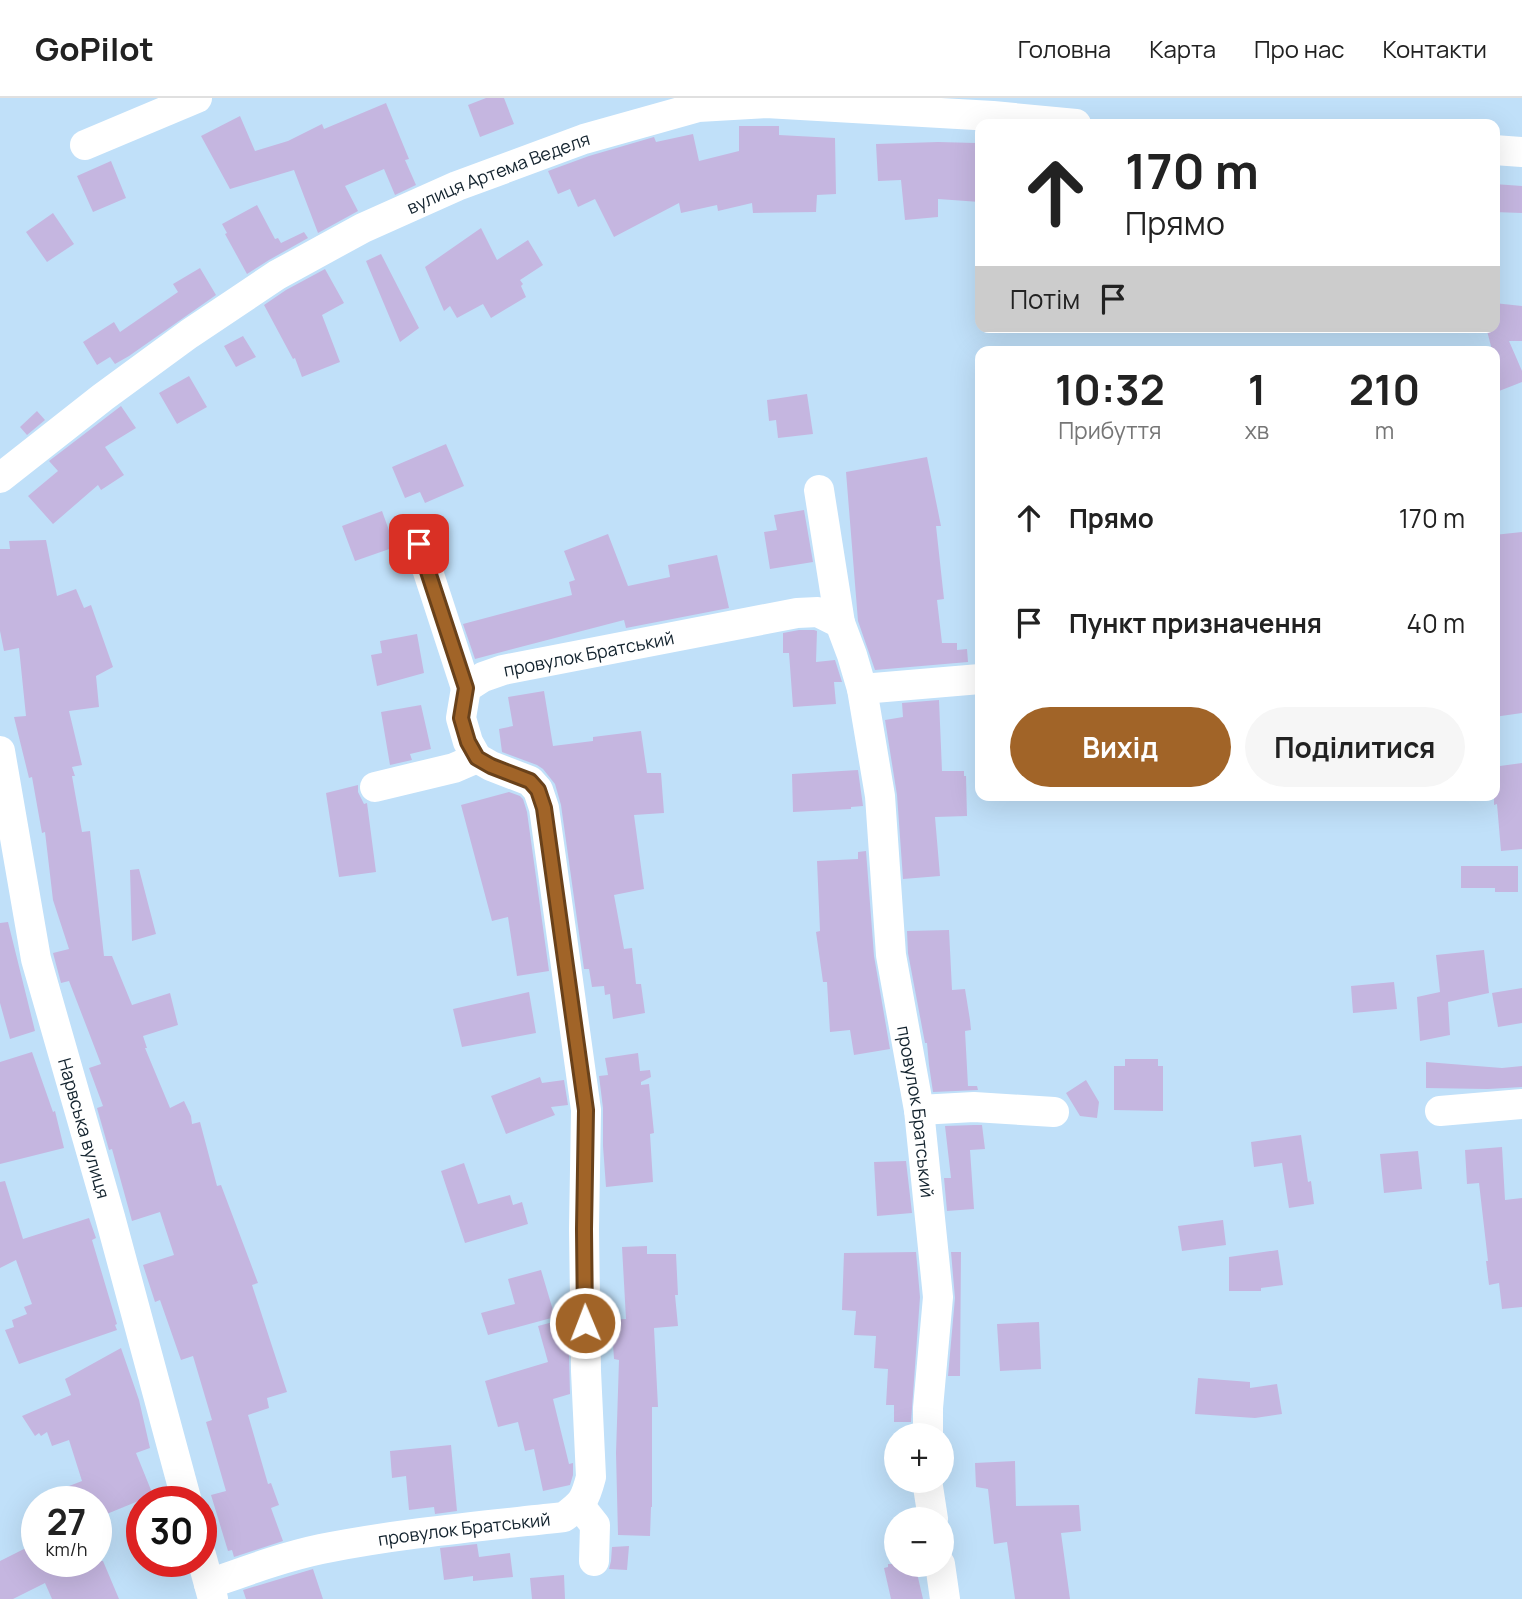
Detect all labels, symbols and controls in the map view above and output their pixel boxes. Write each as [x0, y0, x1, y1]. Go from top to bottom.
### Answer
text: GoPilot [35, 26, 154, 71]
text: Головна [1018, 32, 1111, 65]
text: Карта [1149, 32, 1216, 65]
text: Про нас [1254, 32, 1345, 65]
text: Контакти [1383, 32, 1487, 65]
street label: вулиця Артема Веделя [403, 126, 592, 219]
text: 170 m [1125, 137, 1259, 204]
icon: ahead [1010, 147, 1101, 238]
text: Прямо [1125, 201, 1225, 245]
icon: arrive [1094, 280, 1132, 318]
text: Потім [1010, 281, 1080, 317]
text: 10:32 [1055, 360, 1165, 418]
text: 1 [1248, 360, 1266, 418]
text: 210 [1349, 360, 1420, 418]
text: Прибуття [1058, 414, 1161, 446]
text: хв [1245, 414, 1269, 446]
text: m [1375, 414, 1394, 446]
icon: ahead [1010, 499, 1048, 537]
text: Прямо [1069, 500, 1154, 536]
text: 170 m [1399, 500, 1465, 536]
pin [389, 514, 449, 574]
icon: arrive [400, 525, 438, 563]
icon: arrive [1010, 604, 1048, 642]
text: Пункт призначення [1069, 605, 1322, 641]
text: 40 m [1407, 605, 1465, 641]
street label: провулок Братський [501, 625, 676, 682]
button: Вихід [1010, 707, 1231, 787]
button: Поділитися [1245, 707, 1465, 787]
street label: провулок Братський [892, 1024, 940, 1199]
street label: Нарвська вулиця [53, 1055, 116, 1201]
position arrow [548, 1286, 622, 1360]
map controls [884, 1423, 954, 1577]
button: + [884, 1423, 954, 1493]
speed limit sign: 30 [126, 1486, 217, 1577]
text: 27 [47, 1498, 86, 1546]
street label: провулок Братський [376, 1507, 552, 1551]
button: − [884, 1507, 954, 1577]
text: km/h [46, 1537, 87, 1561]

